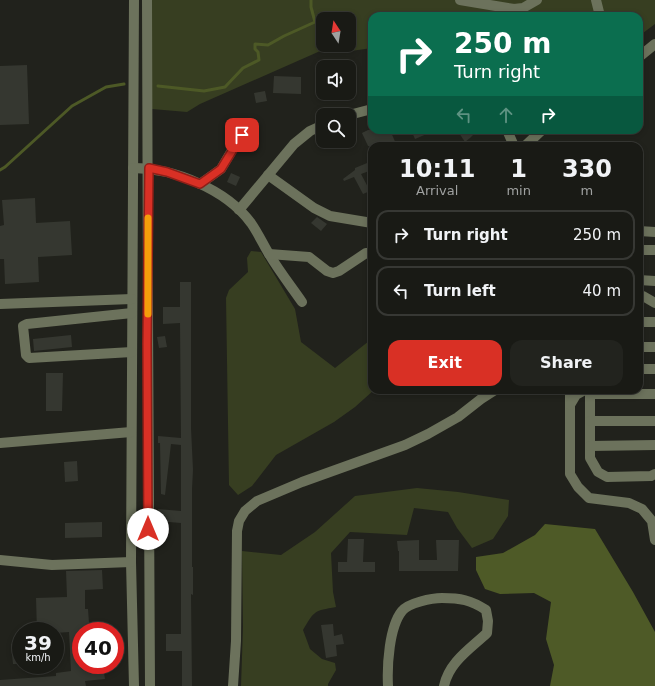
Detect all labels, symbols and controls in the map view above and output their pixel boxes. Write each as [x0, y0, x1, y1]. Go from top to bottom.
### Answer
north arrow [316, 12, 356, 52]
map controls [316, 12, 356, 148]
text: 250 m [454, 27, 551, 60]
icon: right [388, 28, 440, 80]
button: sound [316, 60, 356, 100]
text: Turn right [454, 61, 540, 82]
icon: left [453, 104, 475, 126]
icon: ahead [495, 104, 517, 126]
icon: right [537, 104, 559, 126]
button: search [316, 108, 356, 148]
pin [225, 118, 259, 152]
icon: arrive [231, 124, 253, 146]
text: 10:11 [399, 155, 475, 183]
text: 1 [510, 155, 527, 183]
text: 330 [562, 155, 612, 183]
text: Arrival [416, 183, 458, 198]
text: min [506, 183, 531, 198]
text: m [581, 183, 593, 198]
icon: right [390, 224, 412, 246]
text: Turn right [424, 226, 508, 244]
text: 250 m [573, 226, 621, 244]
icon: left [390, 280, 412, 302]
text: Turn left [424, 282, 496, 300]
text: 40 m [583, 282, 621, 300]
button: Exit [388, 340, 502, 386]
button: Share [510, 340, 623, 386]
position arrow [127, 508, 169, 550]
speed limit sign: 40 [72, 622, 124, 674]
text: 39 [24, 631, 52, 655]
text: km/h [25, 652, 51, 663]

